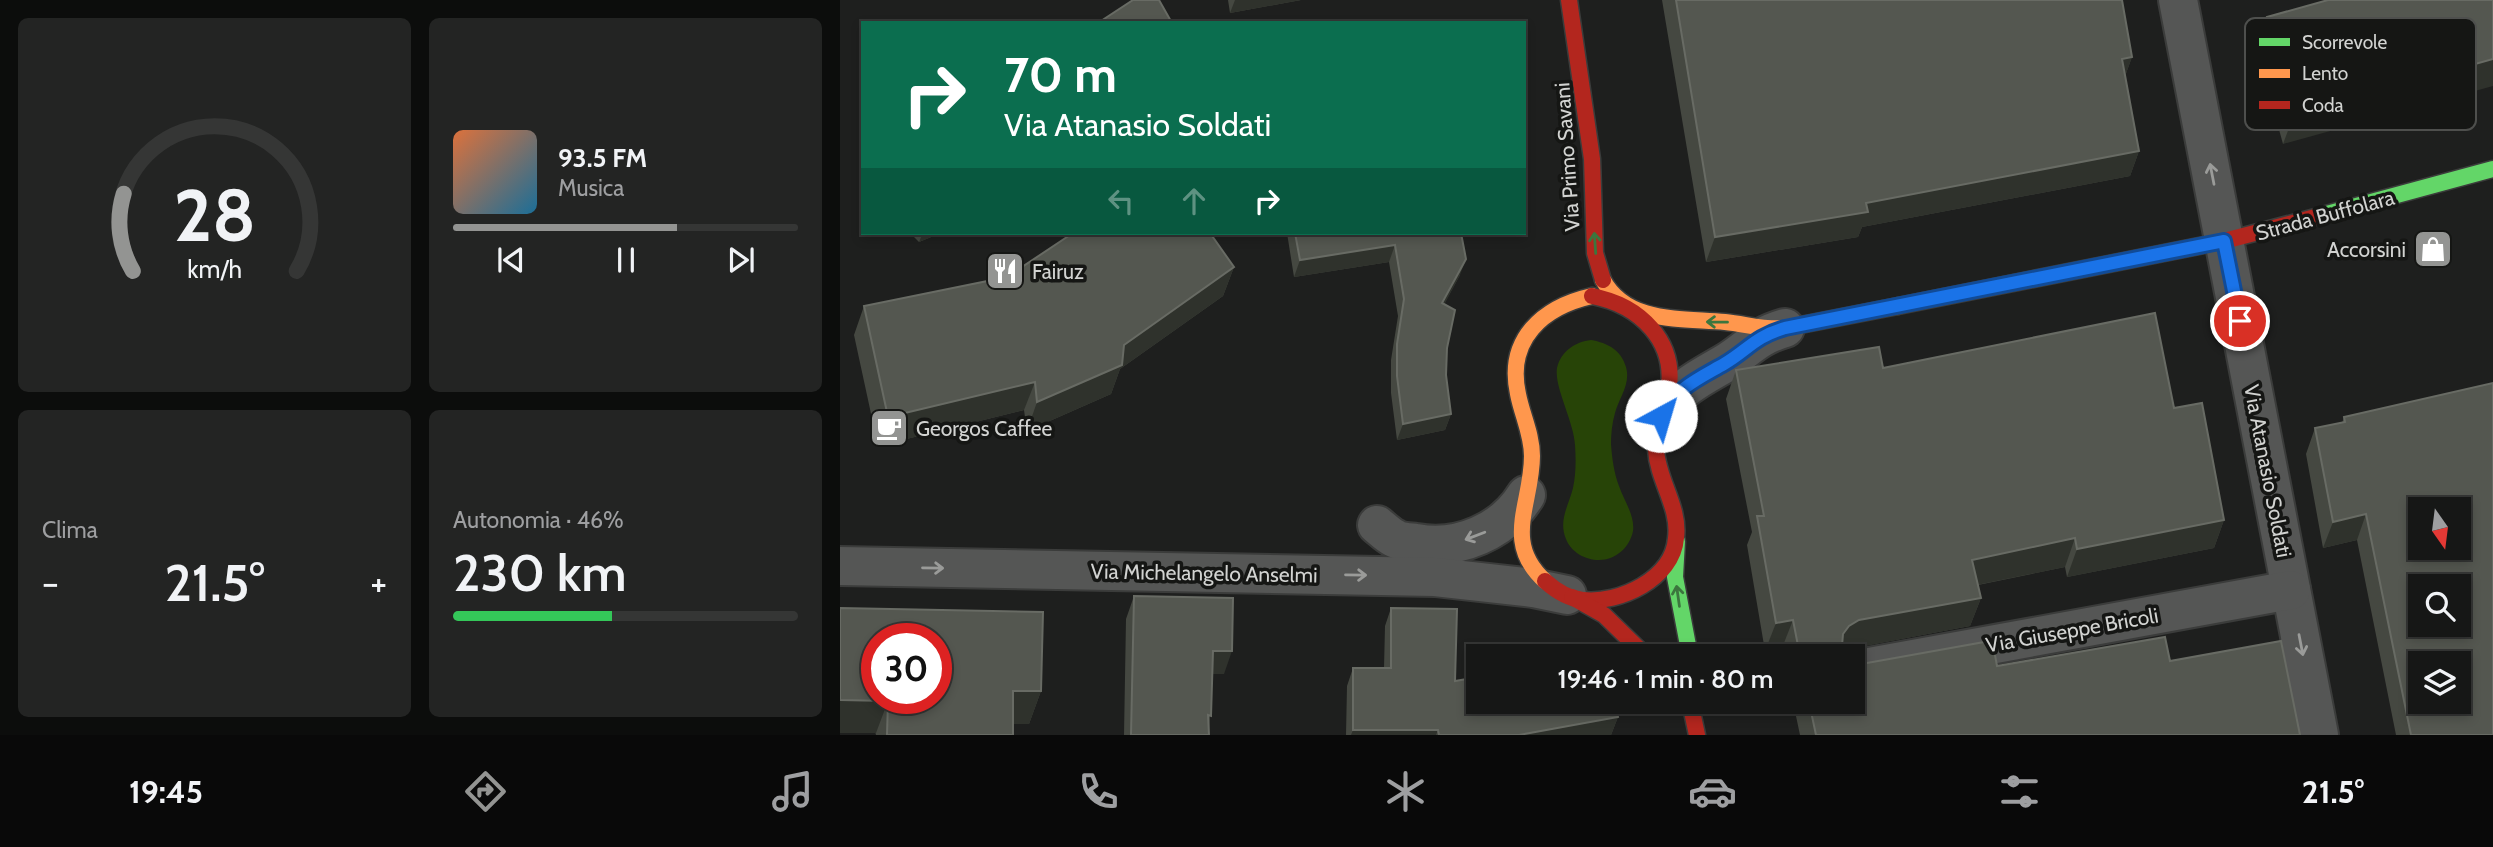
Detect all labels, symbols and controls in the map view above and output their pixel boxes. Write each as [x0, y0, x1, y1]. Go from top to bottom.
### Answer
legend [2245, 18, 2476, 130]
text: Scorrevole [2302, 31, 2387, 54]
text: 70 m [1004, 45, 1117, 104]
icon: right [889, 49, 980, 140]
text: Lento [2302, 62, 2348, 85]
street label: Via Primo Savani [1549, 82, 1585, 232]
text: Coda [2302, 94, 2344, 117]
text: Via Atanasio Soldati [1004, 105, 1271, 144]
text: 93.5 FM [558, 142, 647, 174]
one-way arrow [2204, 163, 2218, 186]
text: 28 [173, 171, 256, 259]
text: Musica [558, 174, 624, 202]
icon: left [1102, 182, 1140, 220]
icon: ahead [1175, 182, 1213, 220]
icon: right [1248, 182, 1286, 220]
street label: Strada Buffolara [2253, 185, 2397, 245]
shop icon: Accorsini [2412, 228, 2454, 270]
one-way arrow [1588, 232, 1601, 255]
place label: Accorsini [2327, 237, 2406, 262]
icon: previous [492, 241, 530, 279]
icon: pause [607, 241, 645, 279]
icon: next [722, 241, 760, 279]
restaurant icon: Fairuz [984, 250, 1026, 292]
text: km/h [187, 254, 242, 284]
place label: Fairuz [1032, 259, 1084, 284]
pin [2210, 291, 2270, 351]
icon: arrive [2221, 302, 2259, 340]
one-way arrow [1706, 315, 1729, 329]
position arrow [1624, 379, 1698, 453]
street label: Via Atanasio Soldati [2239, 382, 2297, 560]
cafe icon: Georgos Caffee [868, 407, 910, 449]
place label: Georgos Caffee [916, 416, 1053, 441]
north arrow [2408, 497, 2471, 560]
map controls [2408, 497, 2471, 714]
text: Autonomia · 46% [453, 506, 624, 534]
text: Clima [42, 516, 98, 544]
one-way arrow [1464, 531, 1486, 543]
text: 230 km [453, 541, 627, 604]
text: 21.5° [164, 551, 265, 614]
text: − [42, 559, 59, 606]
text: + [370, 559, 387, 606]
street label: Via Michelangelo Anselmi [1090, 559, 1318, 587]
one-way arrow [921, 561, 944, 574]
one-way arrow [1344, 569, 1367, 582]
button: search [2408, 574, 2471, 637]
one-way arrow [1671, 585, 1684, 608]
street label: Via Giuseppe Bricoli [1984, 603, 2160, 657]
speed limit sign: 30 [861, 623, 952, 714]
one-way arrow [2295, 633, 2309, 656]
button: layers [2408, 651, 2471, 714]
text: 19:46 · 1 min · 80 m [1557, 663, 1774, 695]
icon: directions [461, 767, 510, 816]
icon: music [768, 767, 817, 816]
icon: phone [1074, 767, 1123, 816]
icon: climate [1381, 767, 1430, 816]
icon: car [1688, 767, 1737, 816]
icon: filters [1995, 767, 2044, 816]
text: 19:45 [129, 772, 203, 811]
text: 21.5° [2302, 772, 2364, 811]

